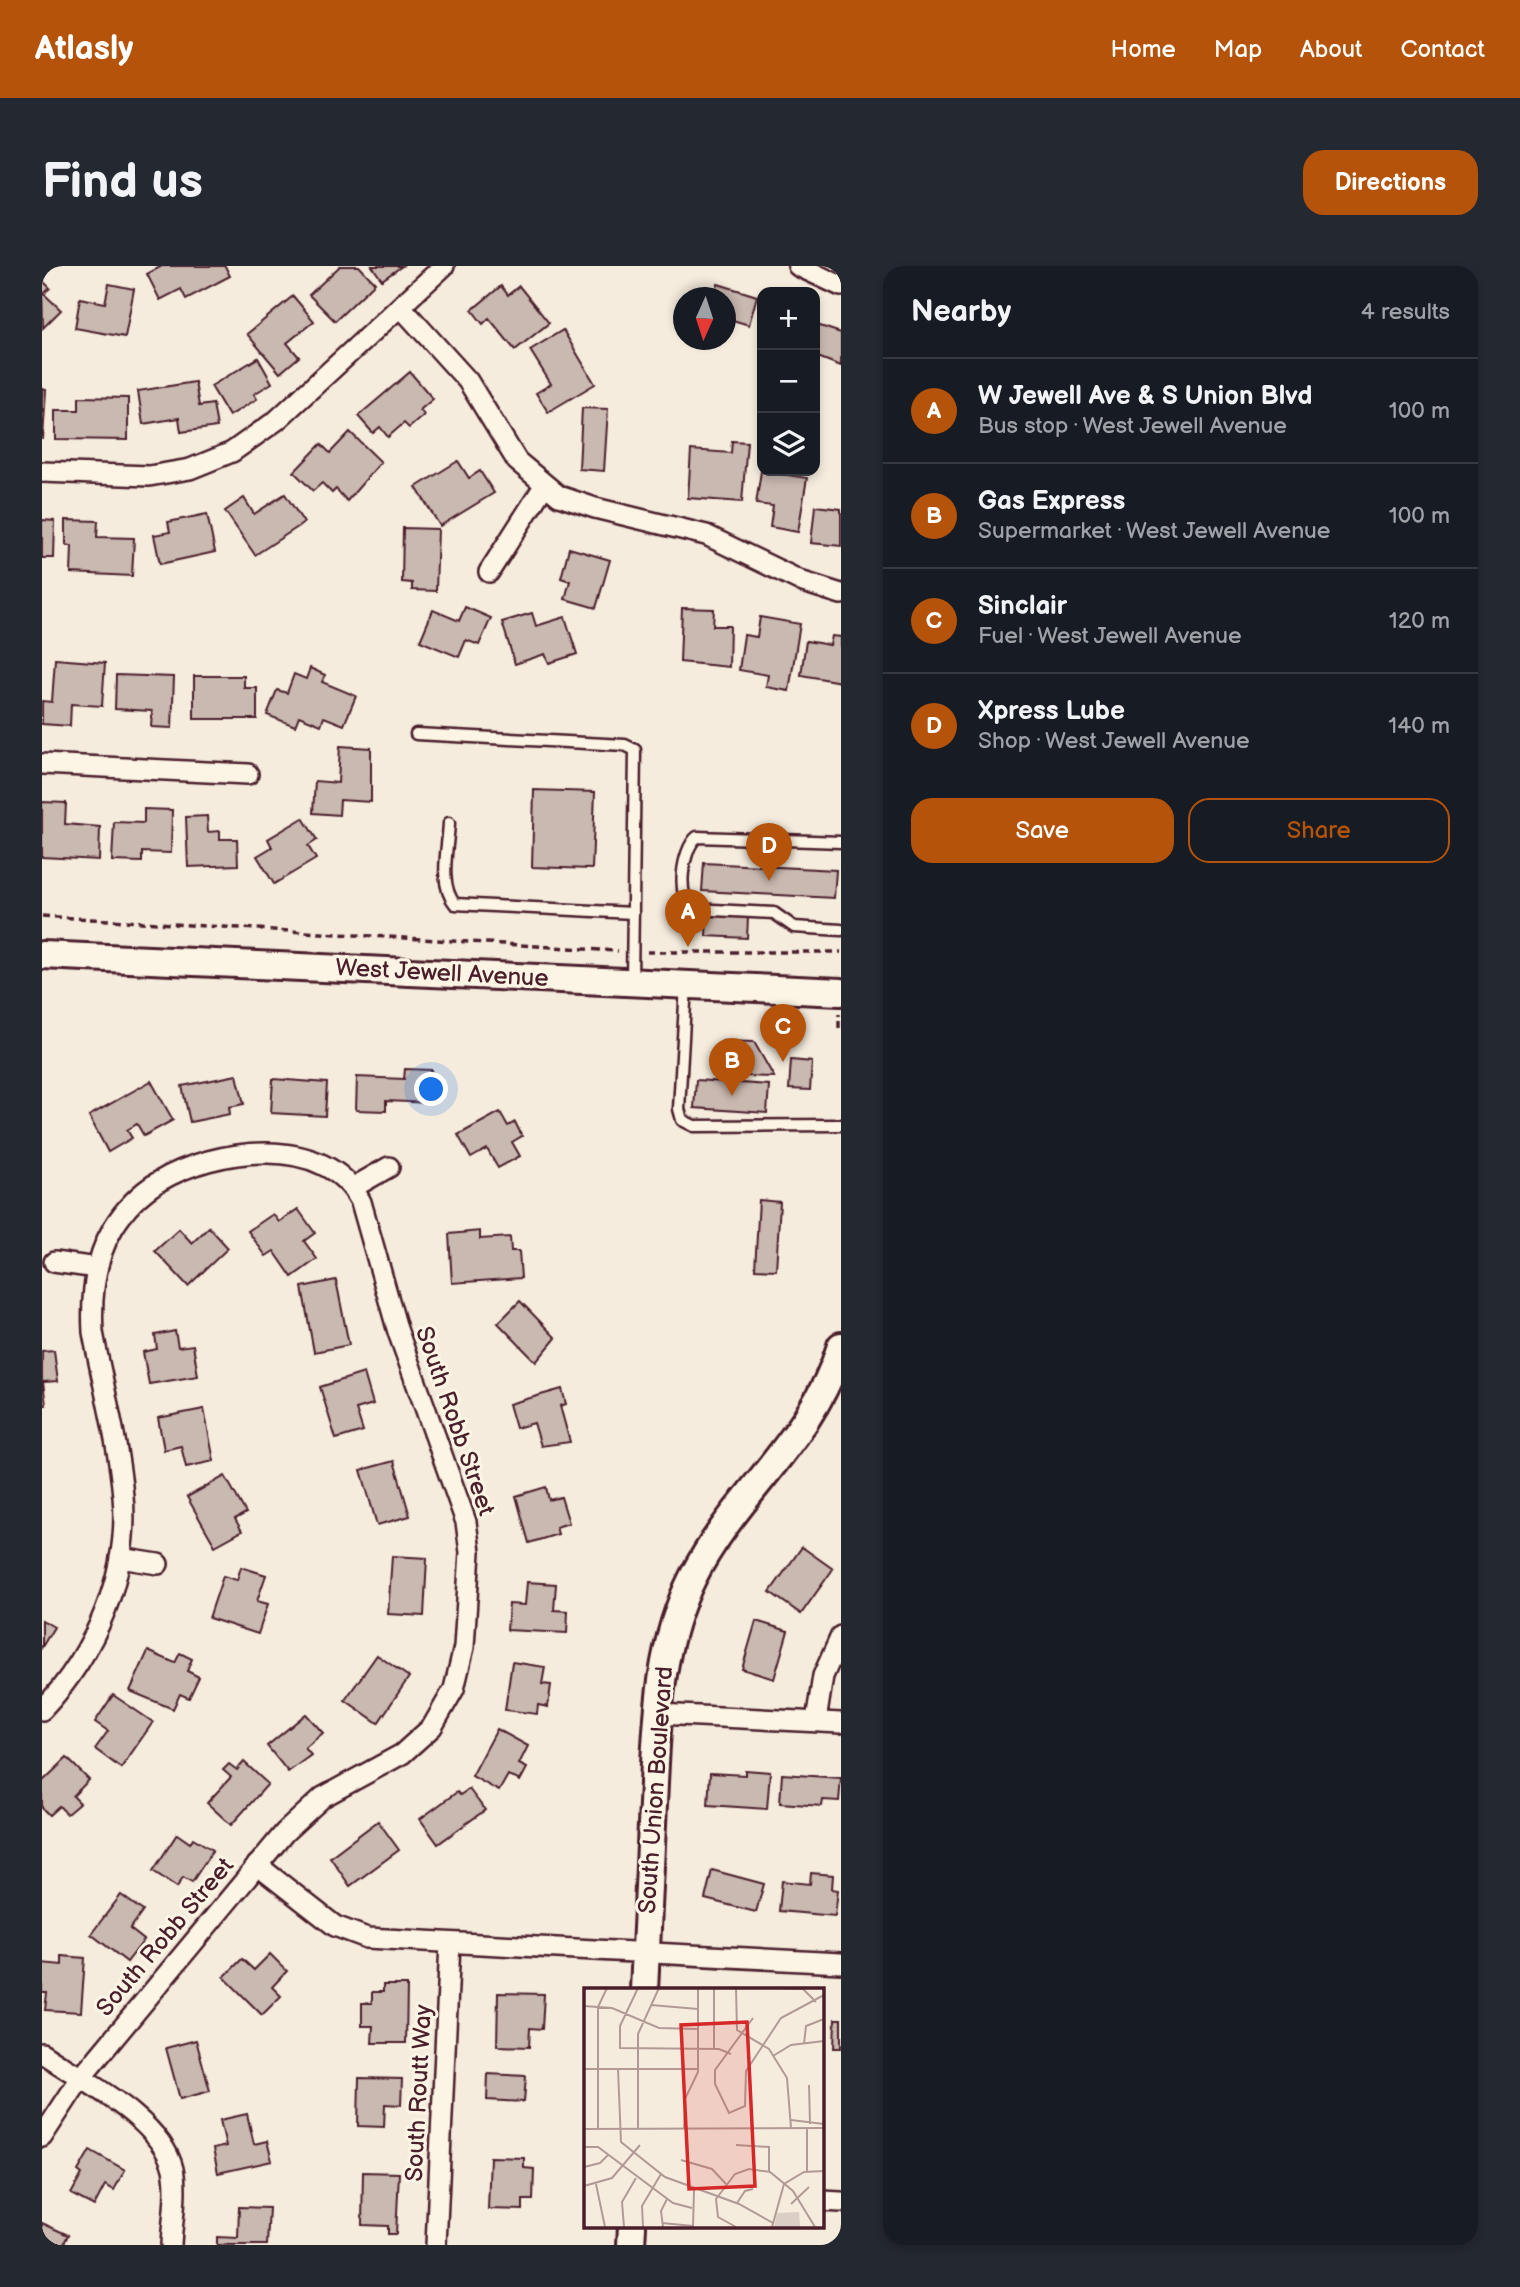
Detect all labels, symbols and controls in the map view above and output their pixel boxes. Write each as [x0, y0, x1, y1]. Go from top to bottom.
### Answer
text: Atlasly [35, 29, 133, 69]
text: Home [1111, 35, 1176, 64]
text: Map [1214, 35, 1262, 64]
text: About [1300, 35, 1362, 64]
text: Contact [1400, 35, 1485, 64]
button: Directions [1303, 150, 1478, 215]
text: Find us [42, 153, 203, 212]
north arrow [673, 287, 736, 350]
map controls [757, 287, 820, 476]
button: + [757, 287, 820, 350]
text: Nearby [911, 294, 1011, 330]
text: 4 results [1361, 298, 1450, 326]
button: − [757, 350, 820, 413]
text: W Jewell Ave & S Union Blvd [978, 381, 1312, 412]
text: A [927, 397, 941, 425]
text: 100 m [1389, 397, 1450, 425]
text: Bus stop · West Jewell Avenue [978, 412, 1287, 440]
button: layers [757, 413, 820, 476]
text: Gas Express [978, 486, 1125, 517]
text: B [926, 502, 942, 530]
text: 100 m [1389, 502, 1450, 530]
text: Supermarket · West Jewell Avenue [978, 517, 1331, 545]
text: Sinclair [978, 591, 1067, 622]
text: C [926, 607, 942, 635]
text: 120 m [1389, 607, 1450, 635]
text: Fuel · West Jewell Avenue [978, 622, 1242, 650]
text: Xpress Lube [978, 696, 1125, 727]
text: D [926, 712, 942, 740]
text: 140 m [1388, 712, 1450, 740]
text: Shop · West Jewell Avenue [978, 727, 1250, 755]
button: Save [911, 798, 1174, 863]
button: Share [1188, 798, 1450, 863]
pin: D [746, 823, 792, 881]
pin: A [665, 889, 711, 947]
street label: West Jewell Avenue [335, 953, 549, 993]
pin: C [760, 1004, 806, 1062]
pin: B [709, 1038, 755, 1096]
your location [414, 1072, 448, 1106]
street label: South Robb Street [409, 1323, 501, 1520]
street label: South Union Boulevard [633, 1665, 679, 1915]
street label: South Robb Street [90, 1851, 240, 2022]
inset map [584, 1988, 824, 2228]
street label: South Routt Way [400, 2003, 438, 2182]

